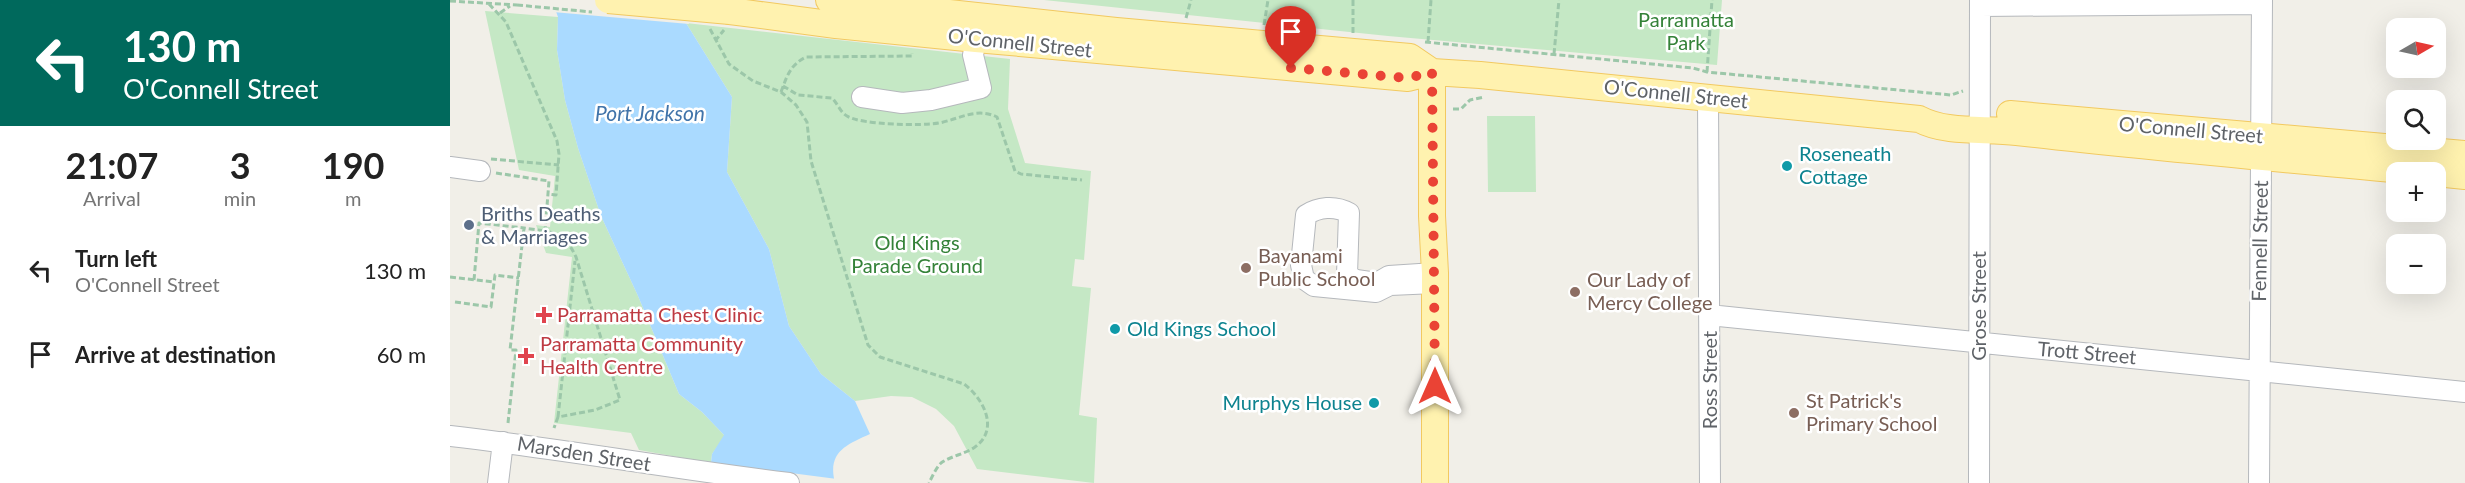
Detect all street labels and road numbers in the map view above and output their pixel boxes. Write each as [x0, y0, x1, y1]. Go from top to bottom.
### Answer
street label: O'Connell Street [947, 23, 1093, 62]
street label: O'Connell Street [1603, 74, 1749, 113]
street label: O'Connell Street [2118, 111, 2264, 147]
street label: Fennell Street [2246, 180, 2272, 302]
street label: Grose Street [1966, 251, 1990, 361]
street label: Ross Street [1697, 331, 1721, 429]
street label: Trott Street [2037, 336, 2137, 368]
street label: Marsden Street [516, 431, 653, 475]

